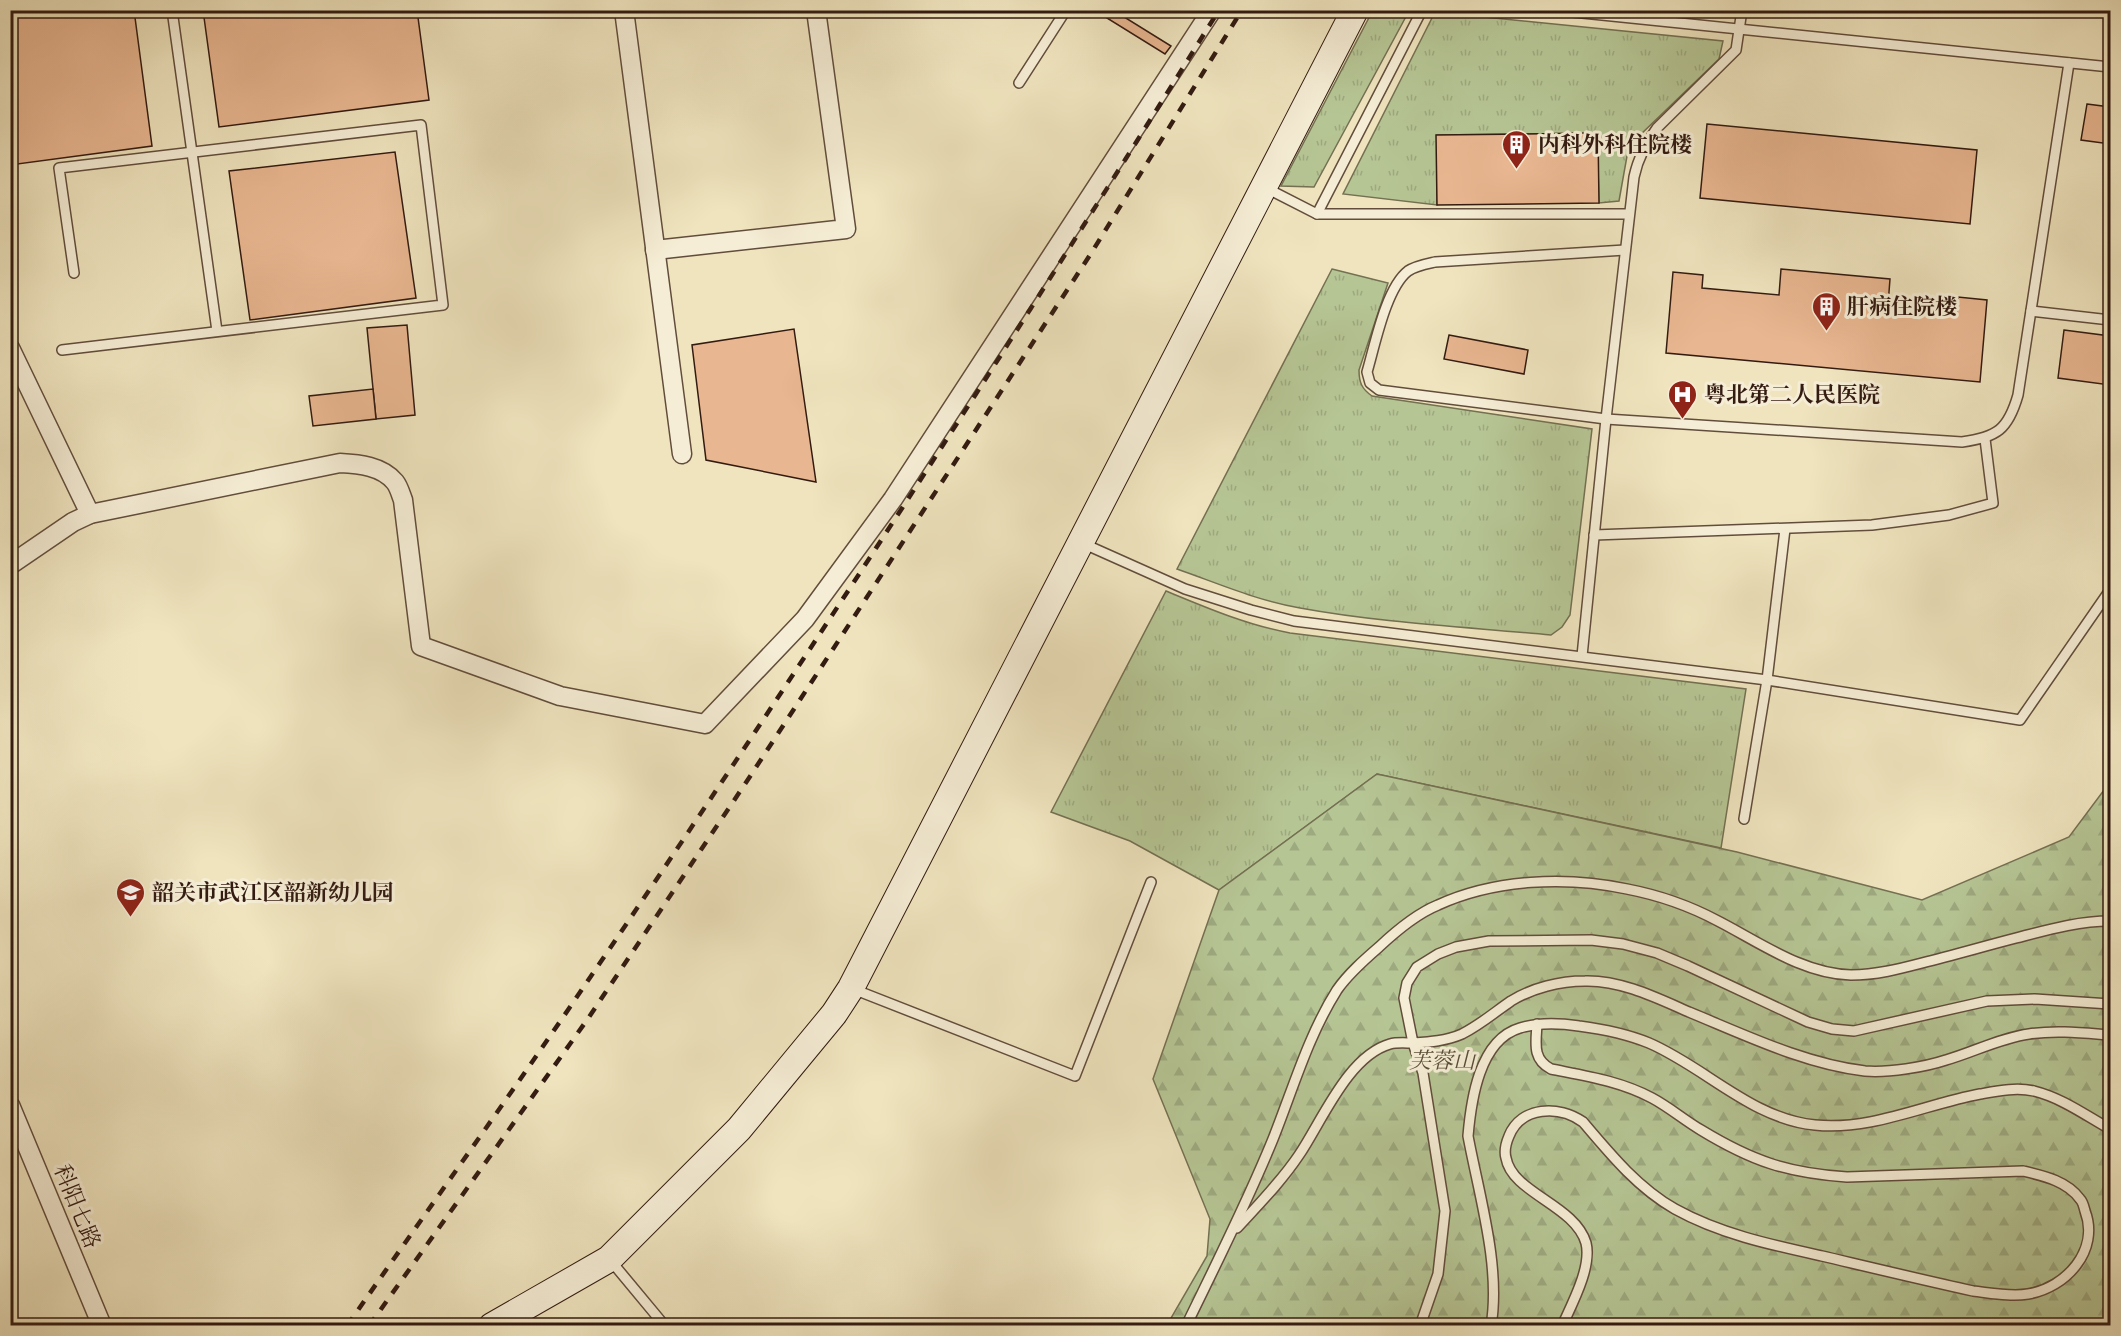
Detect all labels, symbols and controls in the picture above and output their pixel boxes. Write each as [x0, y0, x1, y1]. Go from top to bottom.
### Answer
building icon: 内科外科住院楼 [1501, 128, 1533, 170]
place label: 内科外科住院楼 [1538, 132, 1692, 160]
building icon: 肝病住院楼 [1810, 290, 1842, 332]
place label: 肝病住院楼 [1847, 294, 1957, 322]
hospital icon: 粤北第二人民医院 [1667, 378, 1699, 420]
place label: 粤北第二人民医院 [1704, 382, 1880, 410]
school or university icon: 韶关市武江区韶新幼儿园 [115, 876, 147, 918]
place label: 韶关市武江区韶新幼儿园 [152, 880, 394, 908]
park label: 芙蓉山 [1409, 1048, 1477, 1076]
street label: 科阳七路 [47, 1161, 106, 1253]

